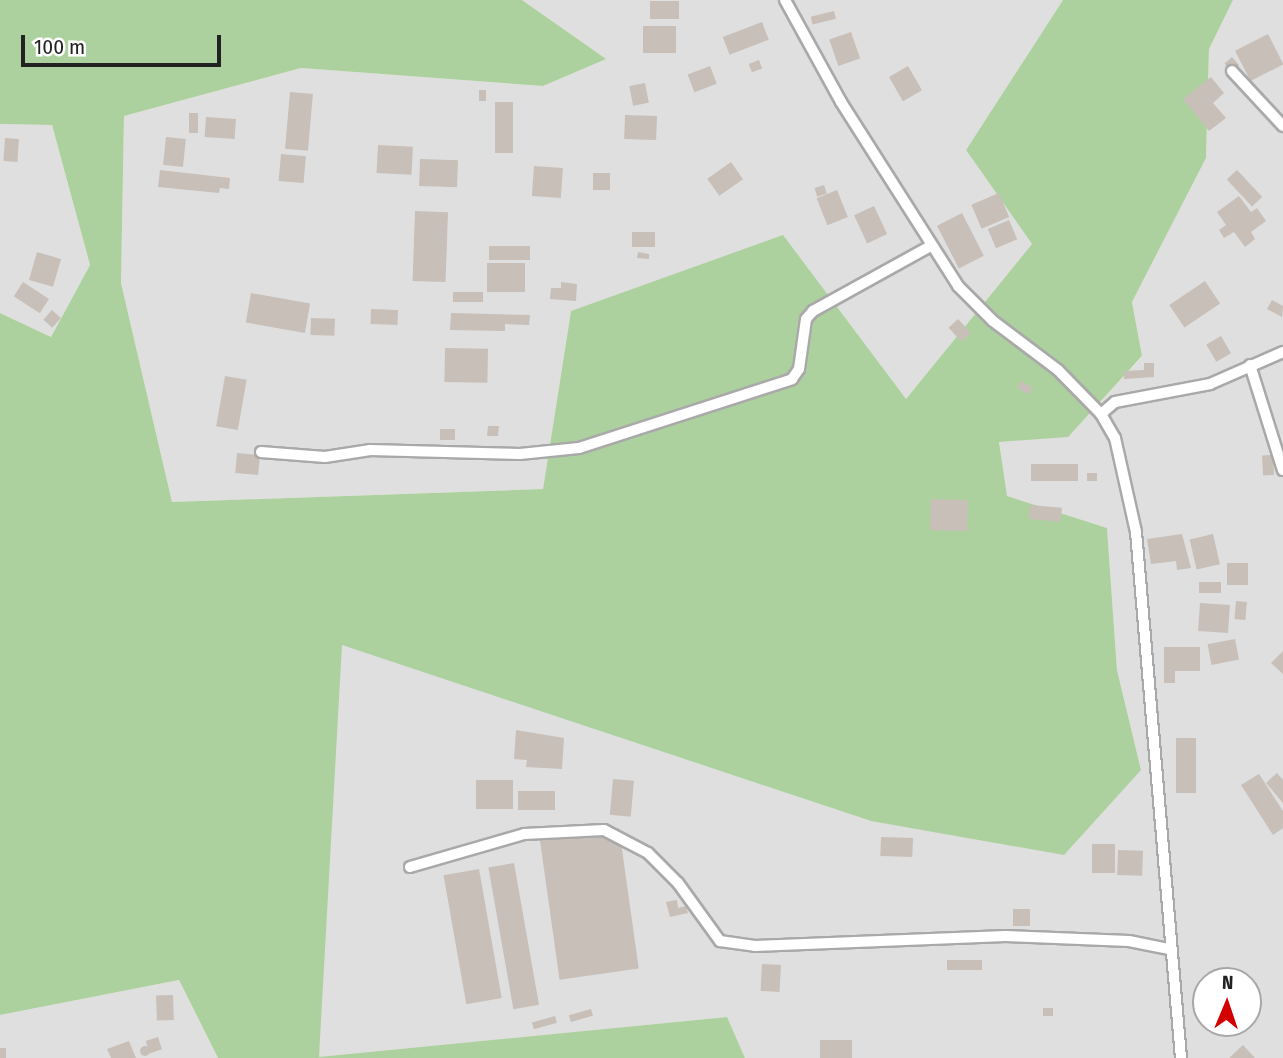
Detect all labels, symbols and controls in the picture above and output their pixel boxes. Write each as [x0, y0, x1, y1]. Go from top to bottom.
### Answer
scale bar [24, 21, 224, 65]
text: 100 m [34, 34, 85, 60]
north arrow [1192, 967, 1262, 1037]
text: N [1222, 971, 1234, 994]

